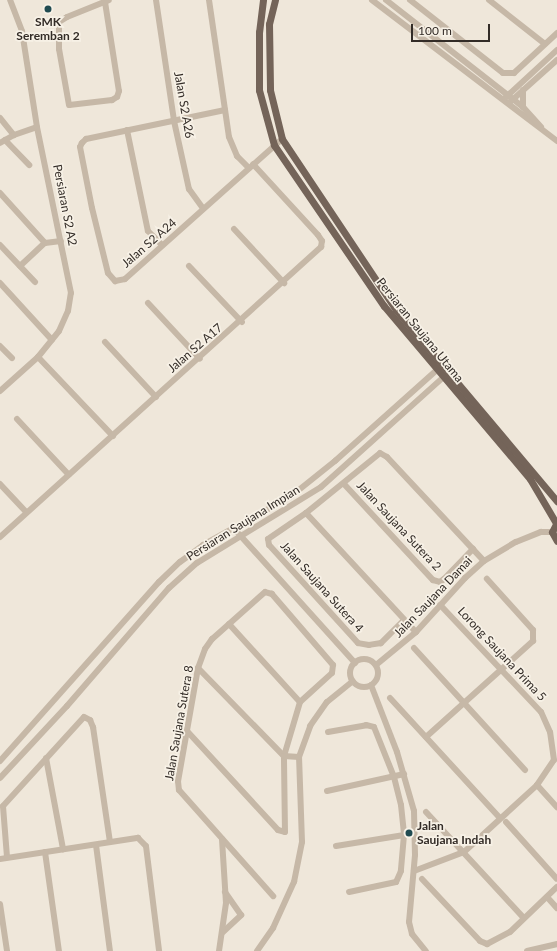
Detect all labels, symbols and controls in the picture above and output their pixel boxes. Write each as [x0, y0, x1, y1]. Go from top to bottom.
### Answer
marker: SMK Seremban 2 [43, 4, 53, 14]
place label: SMK Seremban 2 [16, 15, 80, 43]
scale bar [413, 16, 492, 42]
text: 100 m [418, 23, 452, 38]
street label: Jalan S2 A26 [171, 70, 197, 140]
street label: Persiaran S2 A2 [50, 163, 80, 247]
street label: Jalan S2 A24 [119, 215, 179, 271]
street label: Persiaran Saujana Utama [373, 275, 467, 385]
street label: Jalan S2 A17 [165, 320, 225, 376]
street label: Jalan Saujana Sutera 2 [354, 478, 444, 574]
street label: Persiaran Saujana Impian [184, 482, 302, 564]
street label: Jalan Saujana Sutera 4 [278, 539, 366, 635]
street label: Jalan Saujana Damai [391, 554, 475, 640]
street label: Lorong Saujana Prima 5 [455, 604, 549, 704]
street label: Jalan Saujana Sutera 8 [162, 664, 196, 782]
place label: Jalan Saujana Indah [417, 819, 491, 847]
marker: Jalan Saujana Indah [404, 828, 414, 838]

